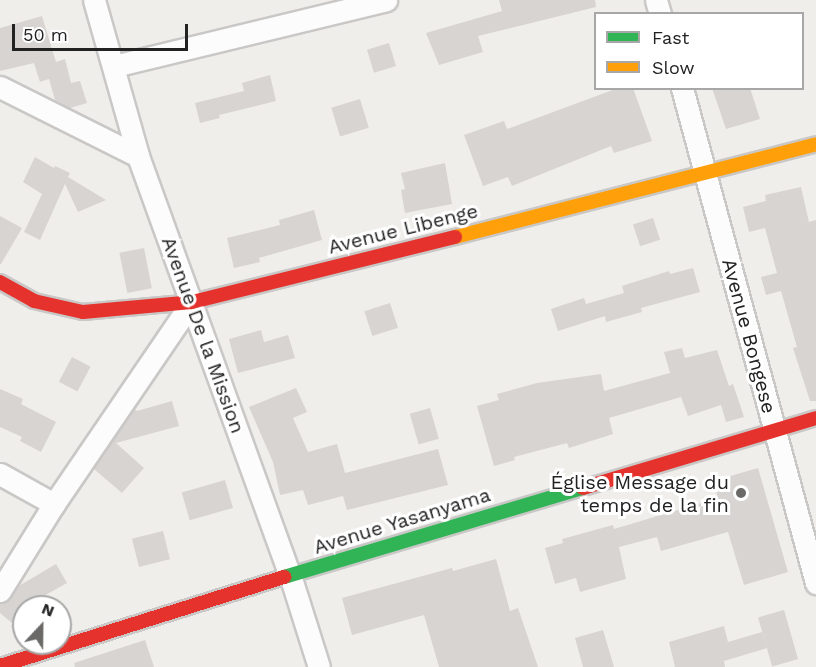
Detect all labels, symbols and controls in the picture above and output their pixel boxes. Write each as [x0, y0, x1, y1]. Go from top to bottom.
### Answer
scale bar [15, 12, 190, 50]
legend [594, 12, 804, 90]
text: 50 m [23, 24, 68, 45]
text: Fast [652, 27, 689, 48]
text: Slow [652, 57, 695, 78]
street label: Avenue Libenge [326, 199, 480, 259]
street label: Avenue De la Mission [156, 233, 250, 437]
street label: Avenue Bongese [717, 256, 781, 416]
place label: Église Message du temps de la fin [551, 470, 729, 517]
street label: Avenue Yasanyama [310, 483, 494, 559]
marker: Église Message du temps de la fin [734, 486, 748, 500]
north arrow [12, 595, 72, 655]
text: N [39, 599, 57, 621]

